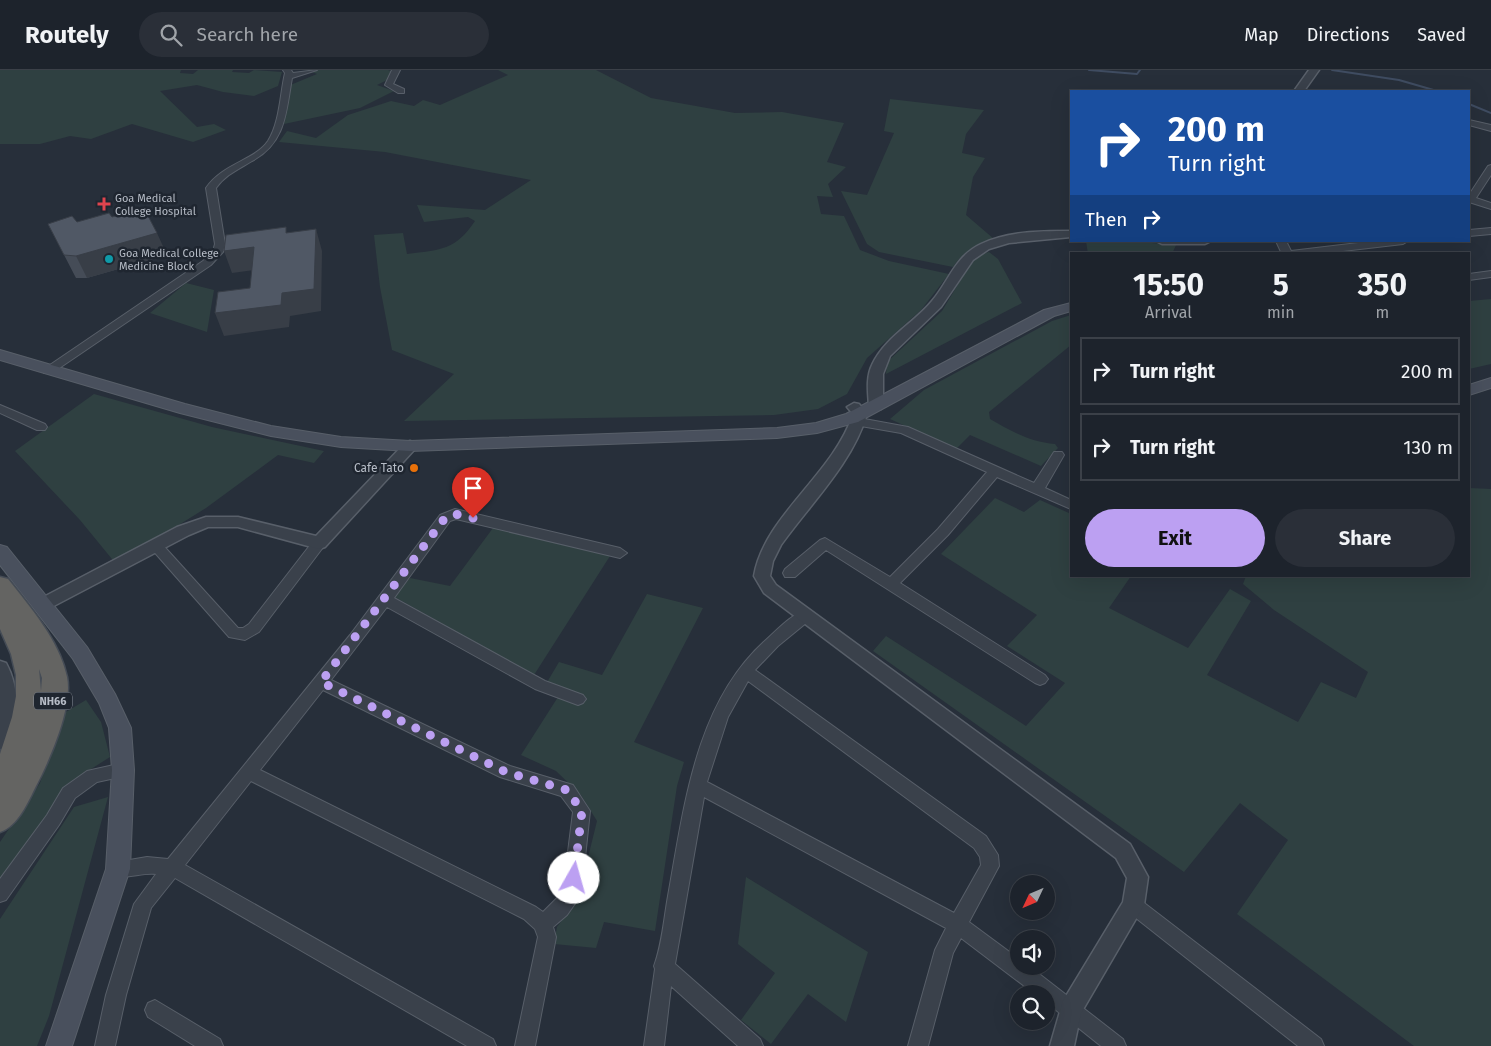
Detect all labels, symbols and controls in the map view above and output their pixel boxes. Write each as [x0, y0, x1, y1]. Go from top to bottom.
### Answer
search box [139, 12, 489, 57]
text: Routely [25, 21, 109, 49]
icon: search [157, 21, 185, 49]
text: Search here [197, 23, 298, 46]
text: Map [1244, 24, 1279, 46]
text: Directions [1307, 24, 1389, 46]
text: Saved [1417, 24, 1466, 46]
text: 200 m [1168, 108, 1265, 150]
icon: right [1085, 110, 1150, 175]
text: Turn right [1168, 150, 1265, 177]
place label: Goa Medical College Hospital [115, 192, 196, 218]
marker: Goa Medical College Hospital [97, 197, 111, 211]
icon: right [1137, 205, 1165, 233]
text: Then [1085, 208, 1127, 231]
place label: Goa Medical College Medicine Block [119, 247, 219, 273]
marker: Goa Medical College Medicine Block [103, 253, 115, 265]
text: 15:50 [1133, 267, 1204, 303]
text: 5 [1273, 267, 1289, 303]
text: 350 [1358, 267, 1407, 303]
text: Arrival [1145, 303, 1192, 322]
text: min [1267, 303, 1295, 322]
text: m [1375, 303, 1389, 322]
icon: right [1087, 357, 1115, 385]
text: Turn right [1130, 360, 1215, 383]
text: 200 m [1401, 360, 1453, 383]
icon: right [1087, 433, 1115, 461]
text: Turn right [1130, 436, 1215, 459]
text: 130 m [1403, 436, 1453, 459]
place label: Cafe Tato [354, 461, 404, 475]
marker: Cafe Tato [408, 462, 420, 474]
pin [452, 467, 494, 518]
icon: arrive [459, 474, 487, 502]
button: Exit [1085, 509, 1265, 567]
button: Share [1275, 509, 1455, 567]
road number: NH66 [34, 692, 72, 710]
position arrow [547, 851, 599, 903]
north arrow [1010, 875, 1055, 920]
map controls [1010, 875, 1055, 1030]
button: sound [1010, 930, 1055, 975]
button: search [1010, 985, 1055, 1030]

